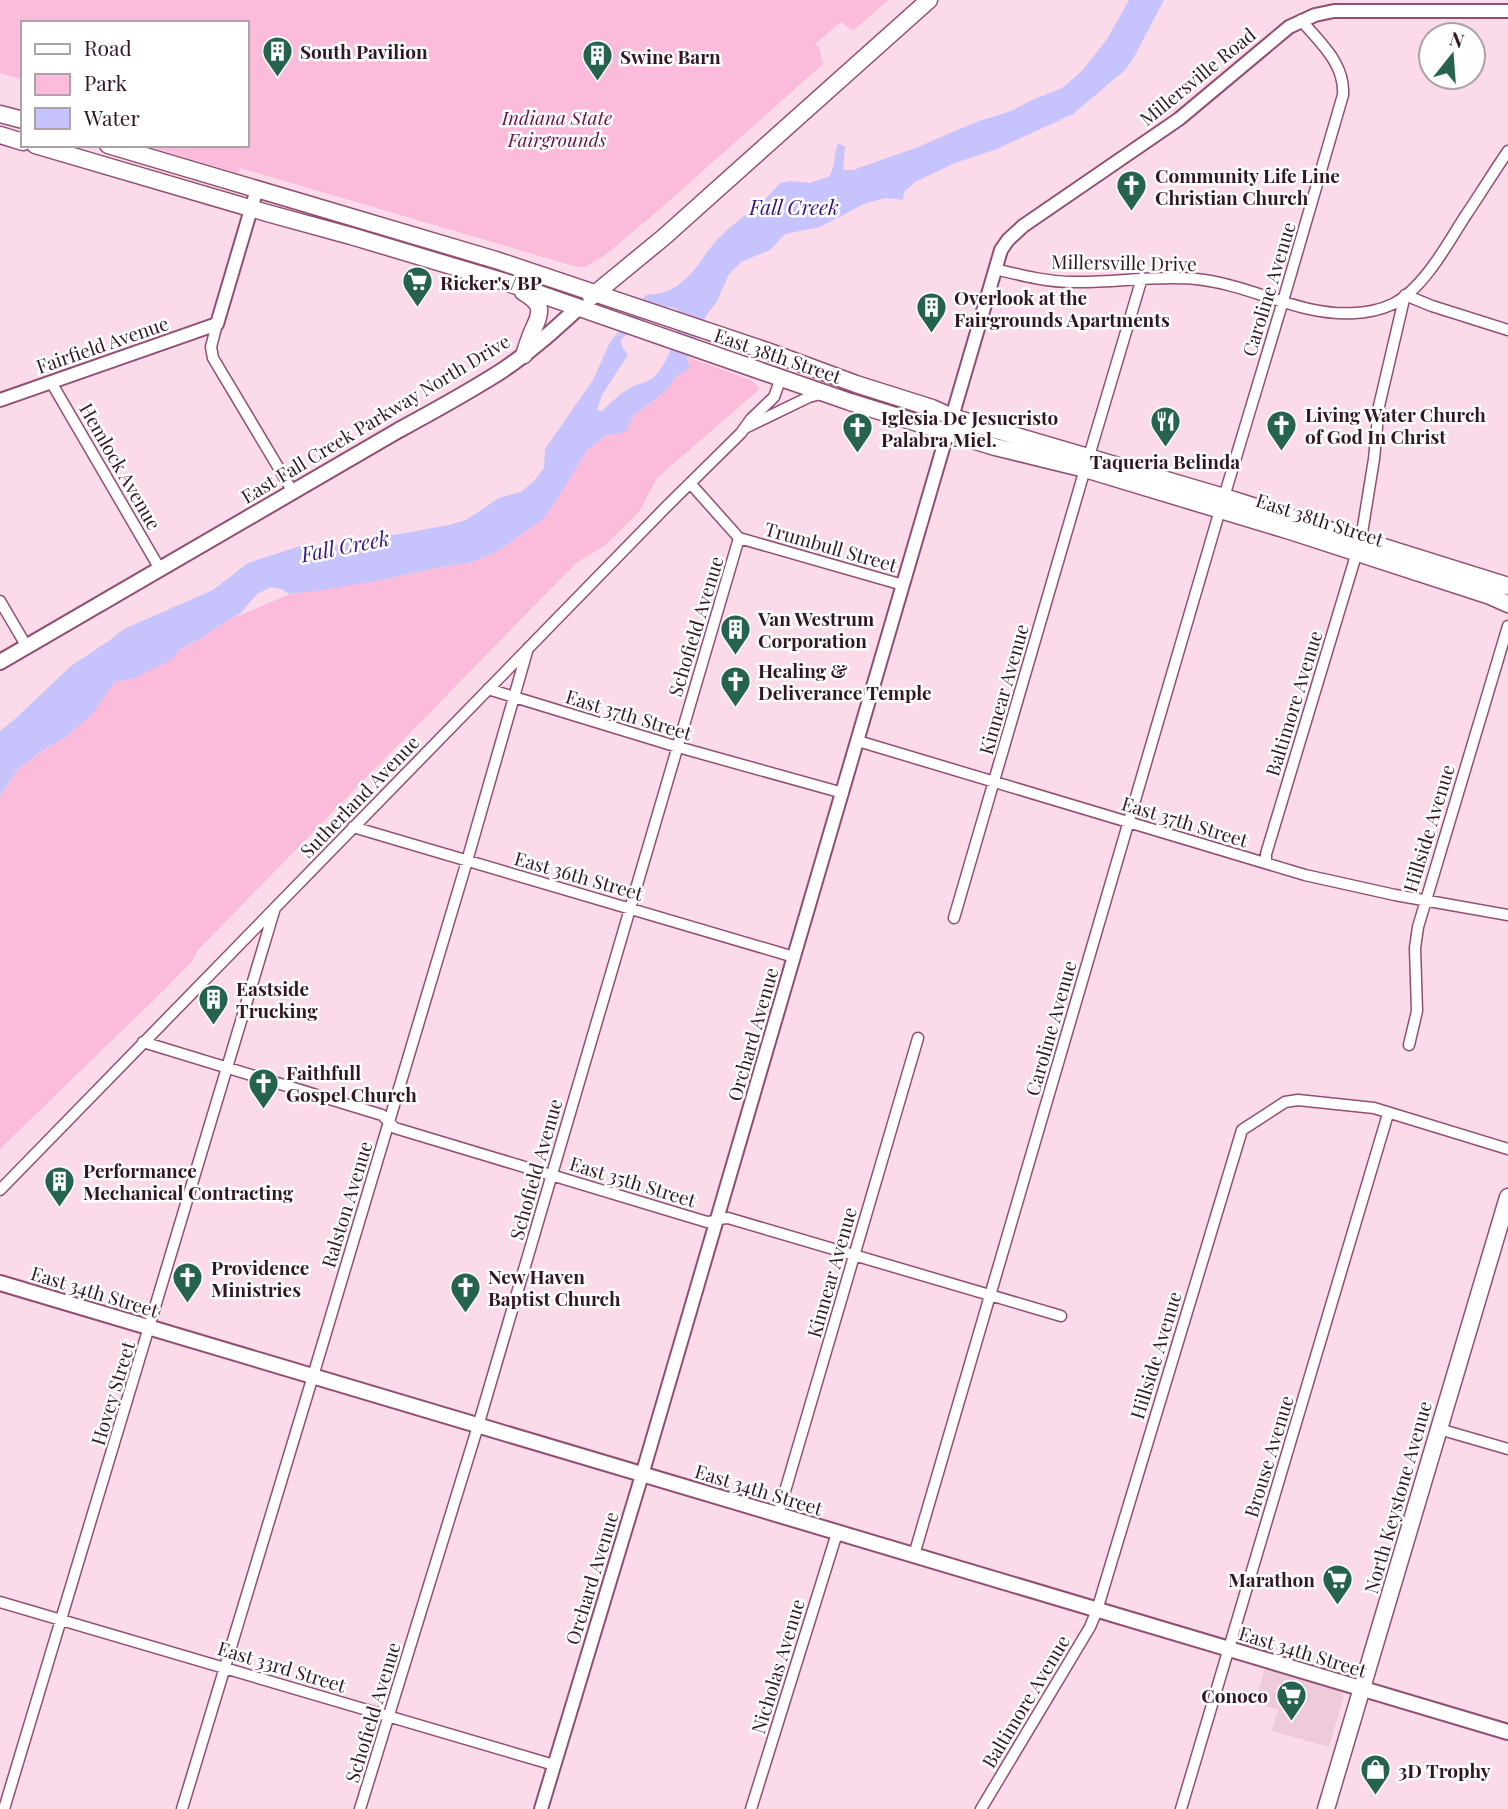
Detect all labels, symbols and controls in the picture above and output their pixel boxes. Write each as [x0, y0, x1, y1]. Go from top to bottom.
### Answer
legend [21, 21, 248, 147]
street label: Millersville Road [1133, 21, 1261, 131]
north arrow [1417, 21, 1487, 91]
text: N [1447, 24, 1468, 53]
text: Road [84, 33, 132, 61]
building icon: South Pavilion [260, 34, 294, 78]
place label: South Pavilion [300, 38, 428, 64]
building icon: Swine Barn [580, 39, 614, 83]
place label: Swine Barn [620, 43, 721, 69]
text: Park [84, 68, 128, 96]
text: Water [83, 103, 140, 131]
park label: Indiana State Fairgrounds [501, 104, 612, 152]
place label: Community Life Line Christian Church [1155, 162, 1340, 210]
church icon: Community Life Line Christian Church [1115, 169, 1149, 213]
water label: Fall Creek [748, 192, 839, 220]
street label: Caroline Avenue [1235, 218, 1301, 360]
street label: Millersville Drive [1051, 248, 1197, 276]
supermarket icon: Ricker's/BP [400, 265, 434, 309]
place label: Ricker's/BP [440, 269, 542, 295]
place label: Overlook at the Fairgrounds Apartments [954, 284, 1170, 332]
building icon: Overlook at the Fairgrounds Apartments [914, 291, 948, 335]
street label: Fairfield Avenue [32, 309, 172, 379]
street label: East 38th Street [711, 321, 845, 389]
street label: East Fall Creek Parkway North Drive [236, 327, 514, 509]
street label: Hemlock Avenue [74, 398, 168, 534]
place label: Living Water Church of God In Christ [1305, 401, 1486, 449]
place label: Iglesia De Jesucristo Palabra Miel. [881, 404, 1059, 452]
restaurant icon: Taqueria Belinda [1148, 405, 1182, 449]
church icon: Living Water Church of God In Christ [1265, 408, 1299, 452]
church icon: Iglesia De Jesucristo Palabra Miel. [841, 411, 875, 455]
place label: Taqueria Belinda [1090, 448, 1240, 474]
street label: East 38th Street [1253, 486, 1387, 552]
street label: Trumbull Street [762, 515, 900, 577]
water label: Fall Creek [297, 523, 392, 567]
street label: Schofield Avenue [661, 553, 729, 699]
place label: Van Westrum Corporation [757, 605, 874, 653]
building icon: Van Westrum Corporation [718, 612, 752, 656]
street label: Kinnear Avenue [972, 621, 1034, 757]
street label: Baltimore Avenue [1259, 627, 1327, 779]
place label: Healing & Deliverance Temple [758, 657, 932, 705]
church icon: Healing & Deliverance Temple [718, 664, 752, 708]
street label: East 37th Street [563, 682, 696, 746]
street label: Sutherland Avenue [294, 729, 424, 863]
street label: Hillside Avenue [1396, 761, 1460, 895]
street label: East 37th Street [1119, 789, 1252, 853]
street label: East 36th Street [512, 844, 647, 906]
street label: Caroline Avenue [1018, 957, 1082, 1099]
street label: Orchard Avenue [720, 964, 784, 1104]
place label: Eastside Trucking [236, 975, 318, 1023]
building icon: Eastside Trucking [196, 982, 230, 1026]
place label: Faithfull Gospel Church [286, 1059, 417, 1107]
church icon: Faithfull Gospel Church [246, 1066, 280, 1110]
street label: Schofield Avenue [502, 1095, 568, 1243]
street label: Ralston Avenue [314, 1138, 378, 1270]
street label: East 35th Street [567, 1149, 700, 1213]
place label: Performance Mechanical Contracting [83, 1157, 294, 1205]
building icon: Performance Mechanical Contracting [43, 1164, 77, 1208]
street label: Kinnear Avenue [800, 1204, 862, 1340]
place label: Providence Ministries [211, 1254, 309, 1302]
street label: East 34th Street [28, 1259, 162, 1323]
church icon: Providence Ministries [171, 1261, 205, 1305]
place label: New Haven Baptist Church [488, 1263, 621, 1311]
church icon: New Haven Baptist Church [448, 1270, 482, 1314]
street label: Hillside Avenue [1123, 1288, 1187, 1422]
street label: Hovey Street [84, 1337, 140, 1448]
street label: Brouse Avenue [1237, 1392, 1299, 1520]
street label: North Keystone Avenue [1357, 1398, 1437, 1596]
street label: East 34th Street [692, 1457, 826, 1521]
street label: Orchard Avenue [558, 1508, 624, 1648]
supermarket icon: Marathon [1321, 1562, 1355, 1606]
place label: Marathon [1228, 1566, 1315, 1592]
street label: Nicholas Avenue [744, 1595, 810, 1737]
street label: East 34th Street [1236, 1619, 1370, 1683]
street label: Baltimore Avenue [975, 1630, 1075, 1772]
street label: East 33rd Street [215, 1634, 349, 1698]
street label: Schofield Avenue [338, 1639, 406, 1785]
supermarket icon: Conoco [1274, 1678, 1308, 1722]
place label: Conoco [1201, 1682, 1268, 1708]
shop icon: 3D Trophy [1358, 1753, 1392, 1797]
place label: 3D Trophy [1398, 1757, 1491, 1783]

